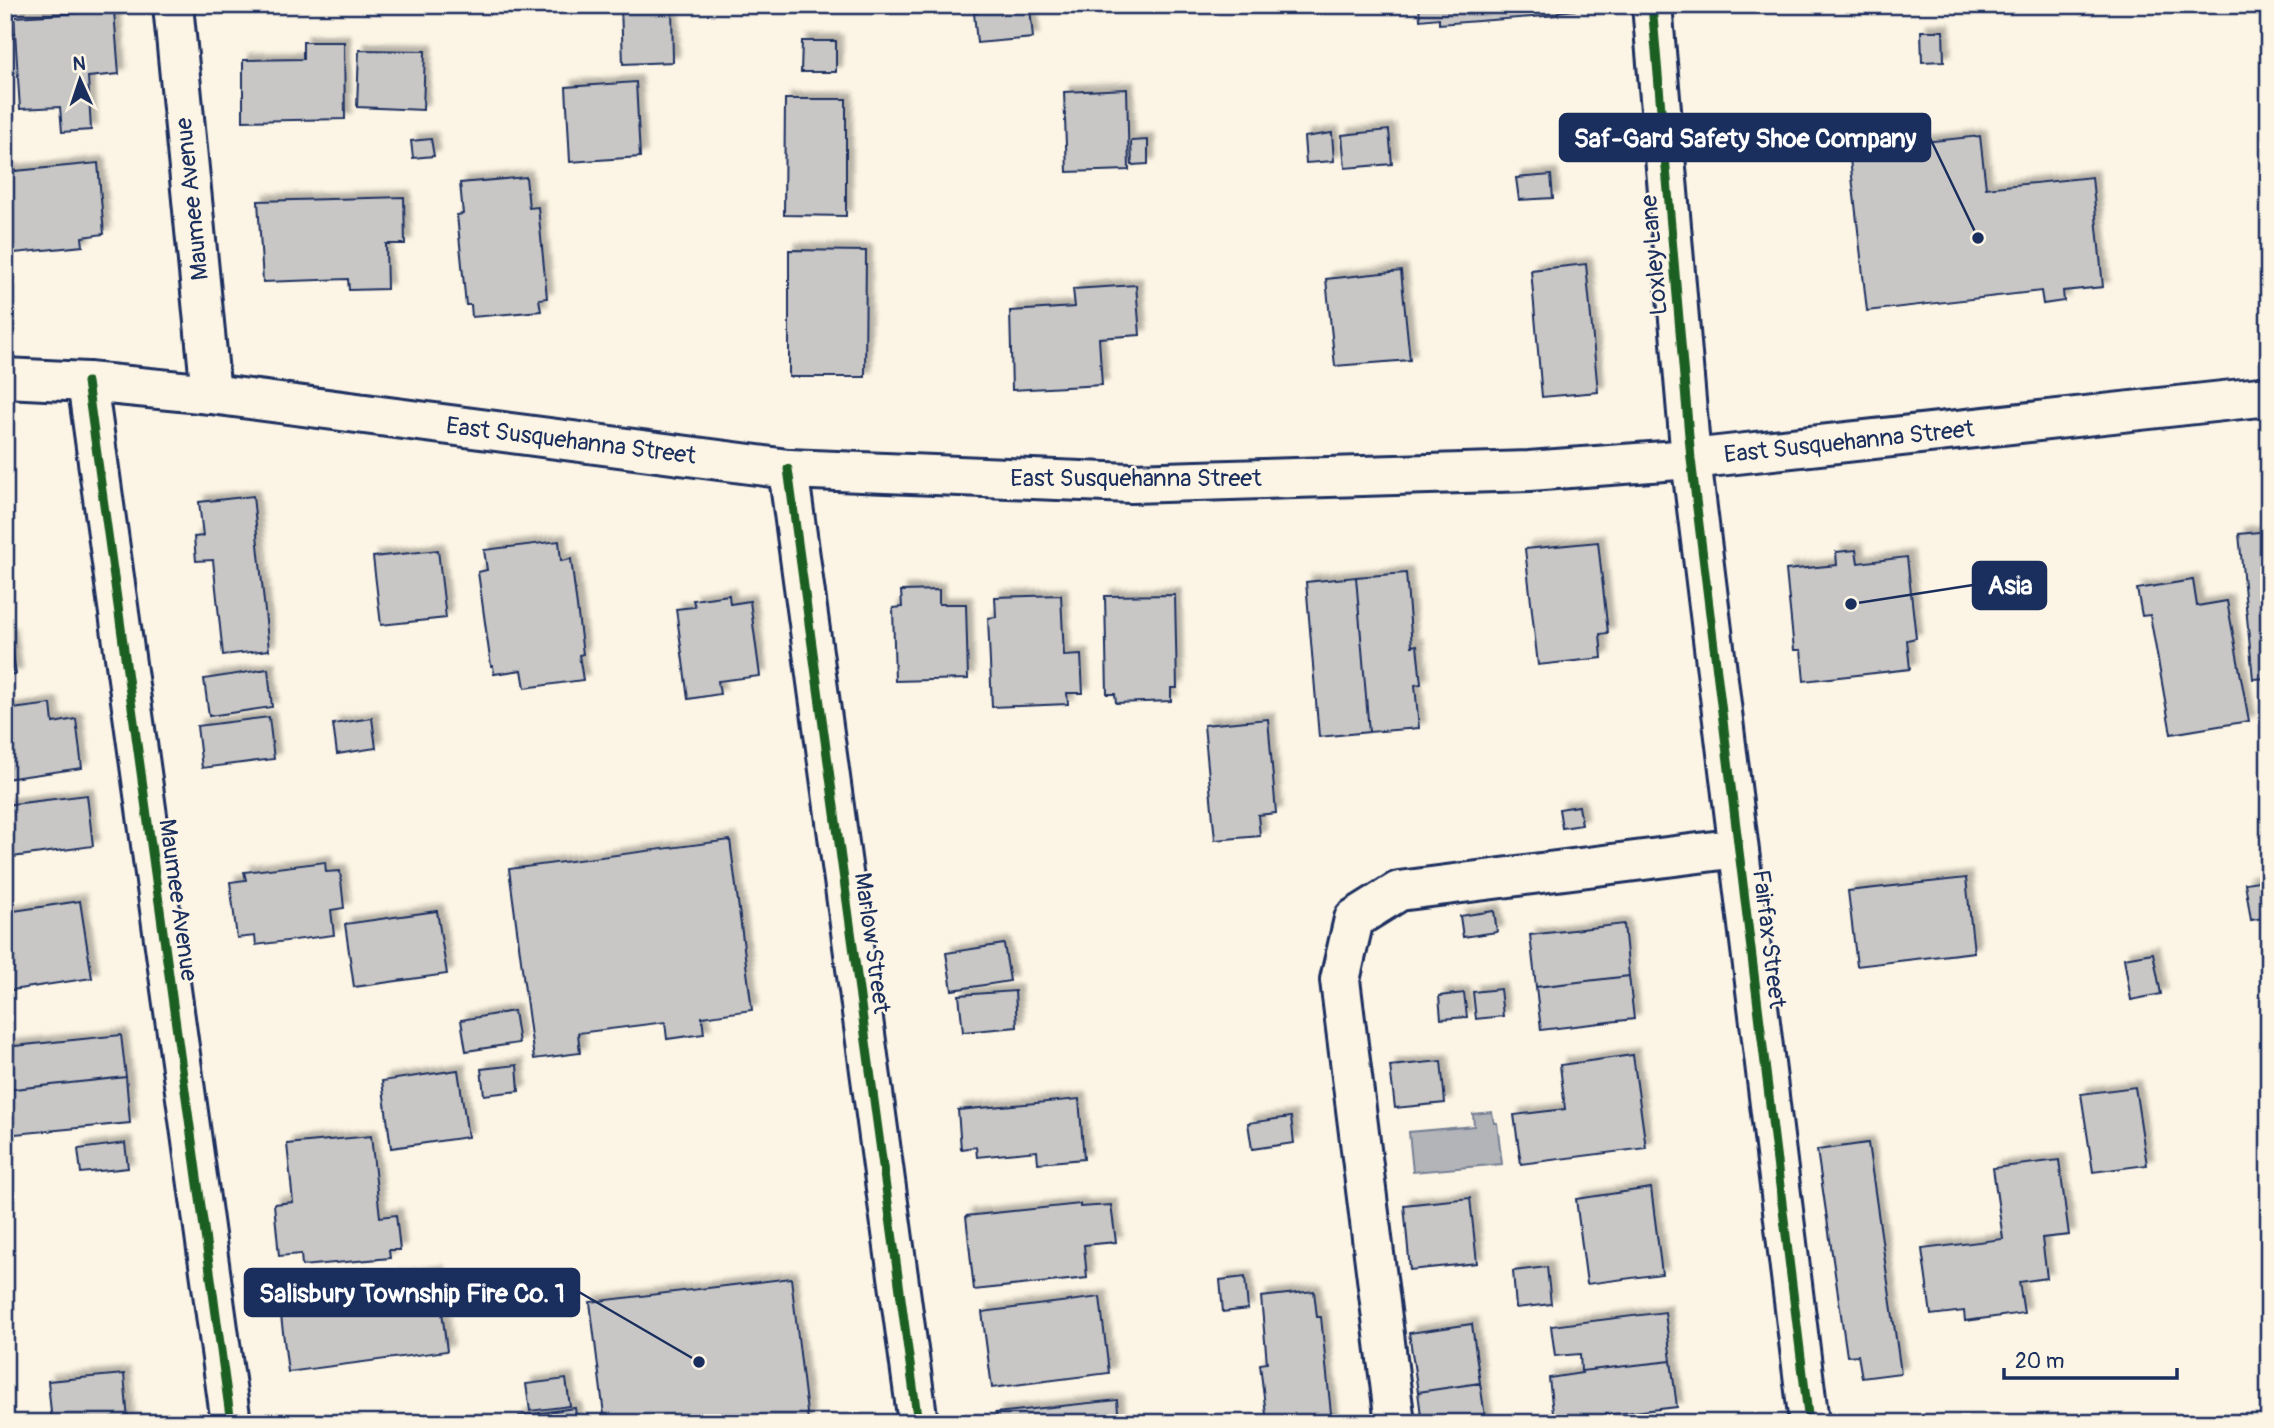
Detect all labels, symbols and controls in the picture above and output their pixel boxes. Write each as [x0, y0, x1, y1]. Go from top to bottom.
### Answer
north arrow [46, 46, 116, 116]
text: N [72, 52, 86, 76]
callout: Saf-Gard Safety Shoe Company [1560, 114, 1930, 161]
street label: Maumee Avenue [169, 116, 215, 282]
text: Saf-Gard Safety Shoe Company [1574, 123, 1917, 155]
street label: Loxley Lane [1634, 194, 1674, 316]
street label: East Susquehanna Street [444, 411, 698, 471]
street label: East Susquehanna Street [1722, 414, 1976, 470]
street label: East Susquehanna Street [1010, 464, 1262, 493]
callout: Asia [1973, 562, 2046, 609]
text: Asia [1987, 570, 2033, 602]
street label: Maumee Avenue [152, 817, 204, 983]
street label: Fairfax Street [1746, 868, 1792, 1010]
street label: Marlow Street [848, 871, 896, 1016]
callout: Salisbury Township Fire Co. 1 [245, 1269, 579, 1316]
text: Salisbury Township Fire Co. 1 [259, 1278, 565, 1310]
scale bar [2004, 1337, 2178, 1381]
text: 20 m [2015, 1348, 2064, 1375]

